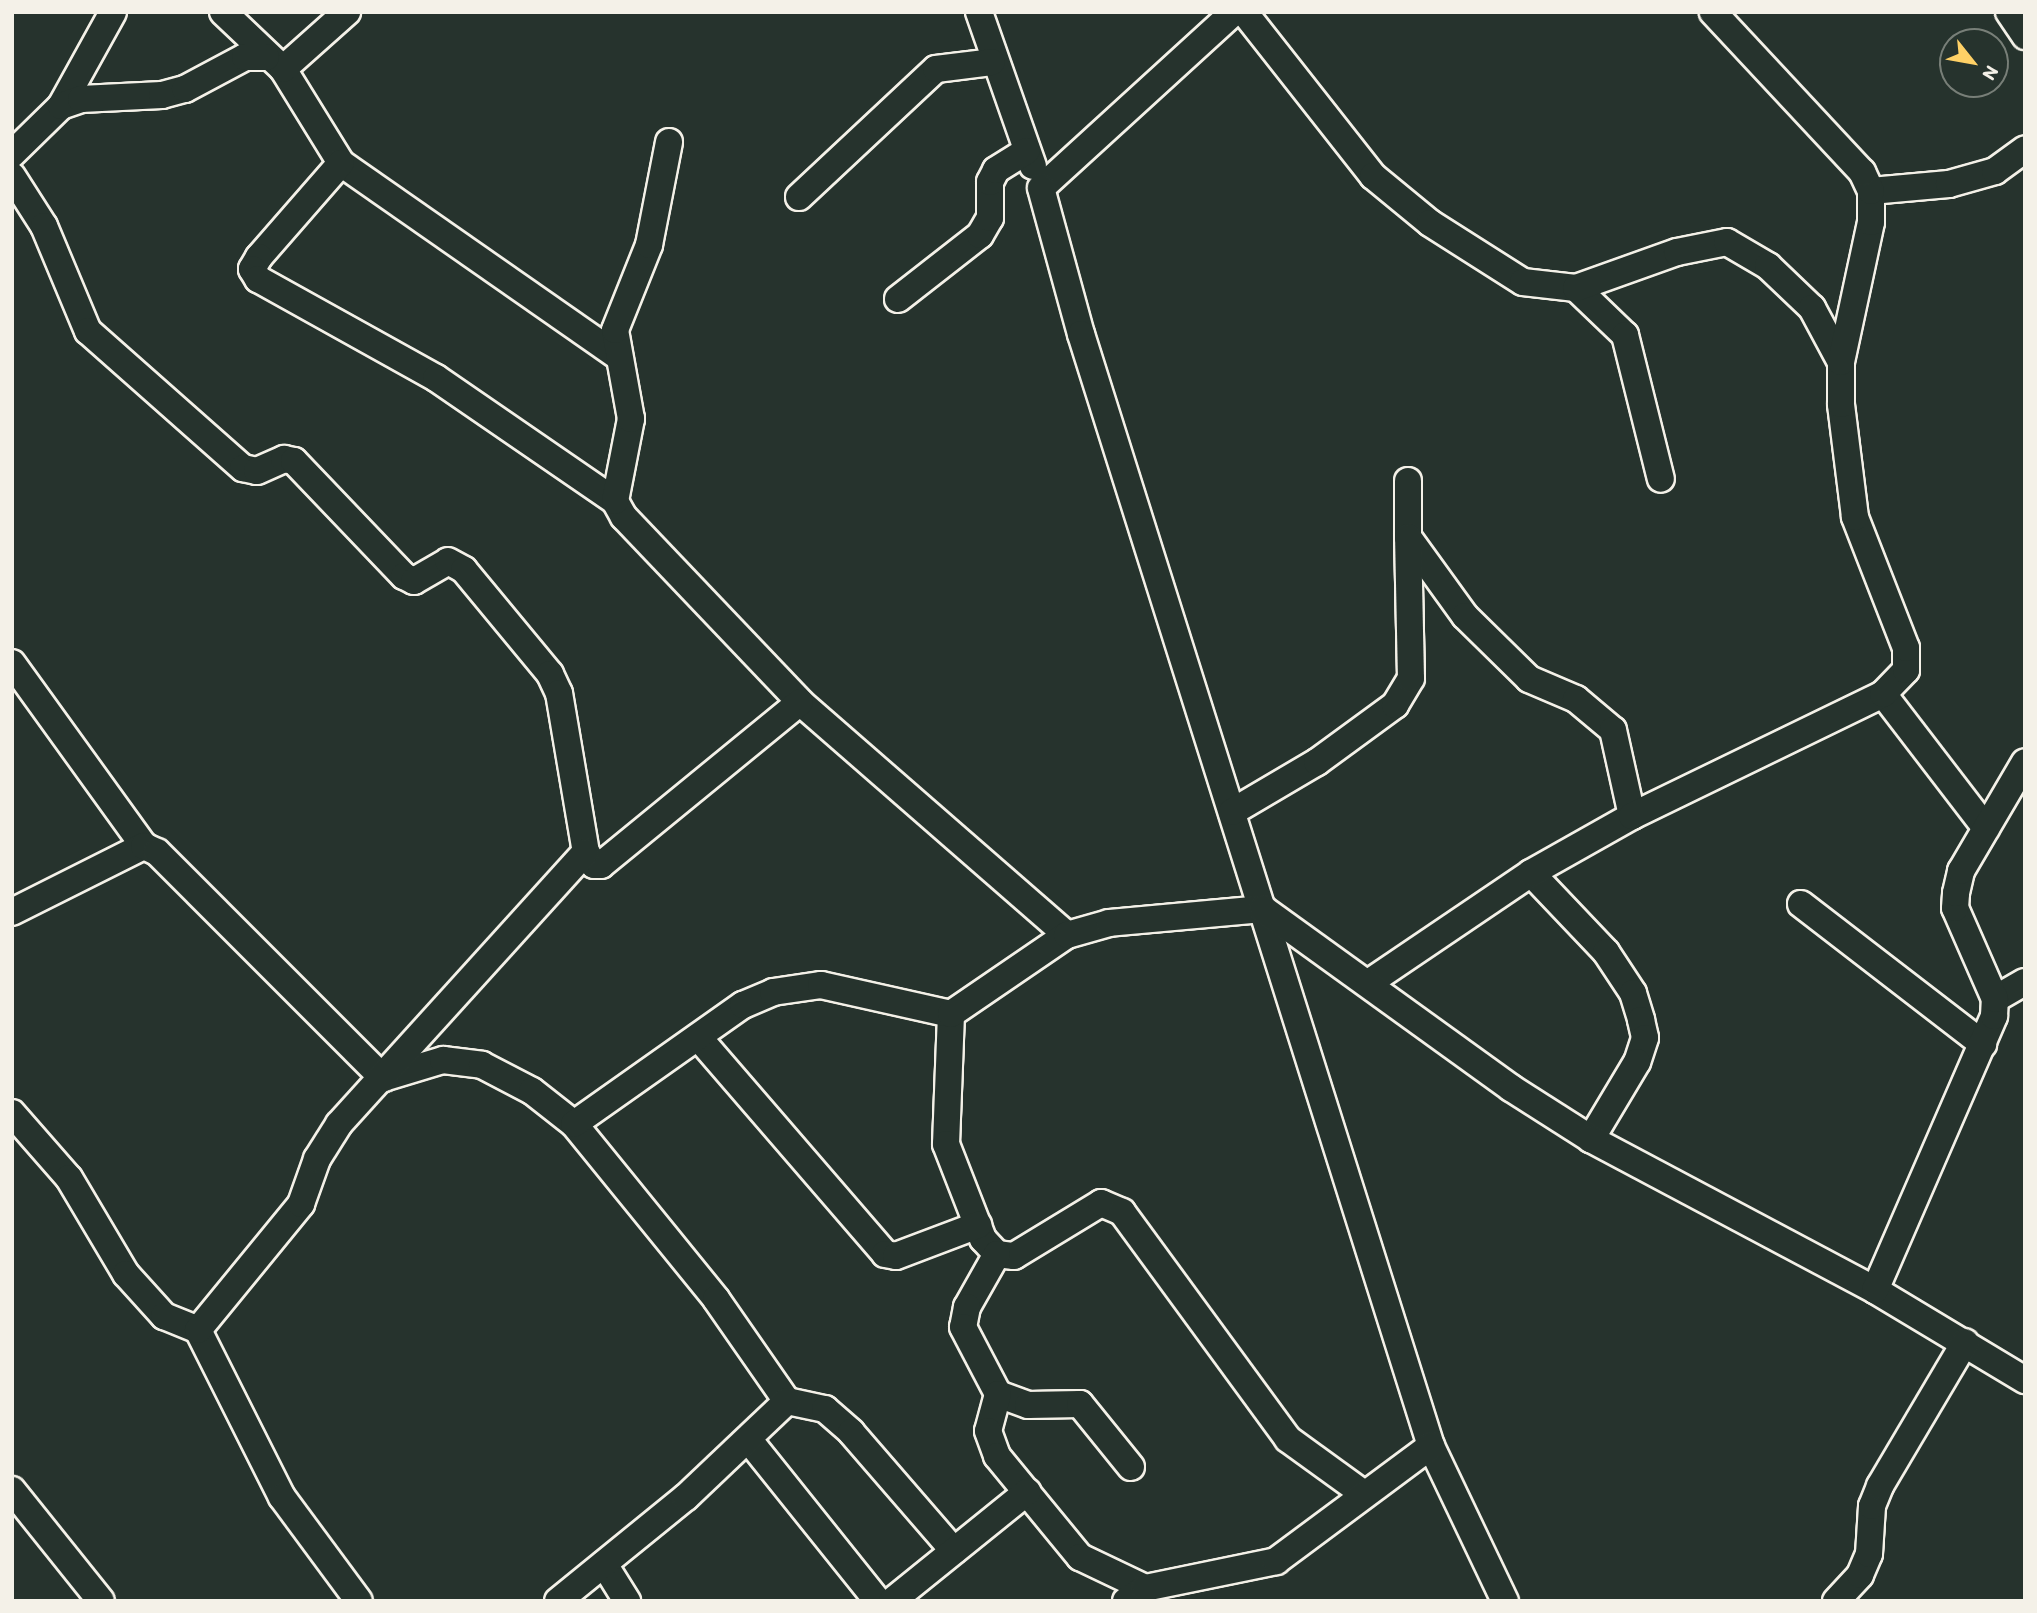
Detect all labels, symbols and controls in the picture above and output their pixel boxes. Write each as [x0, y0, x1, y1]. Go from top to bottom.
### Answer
north arrow [1939, 28, 2009, 98]
text: N [1978, 62, 2004, 84]

